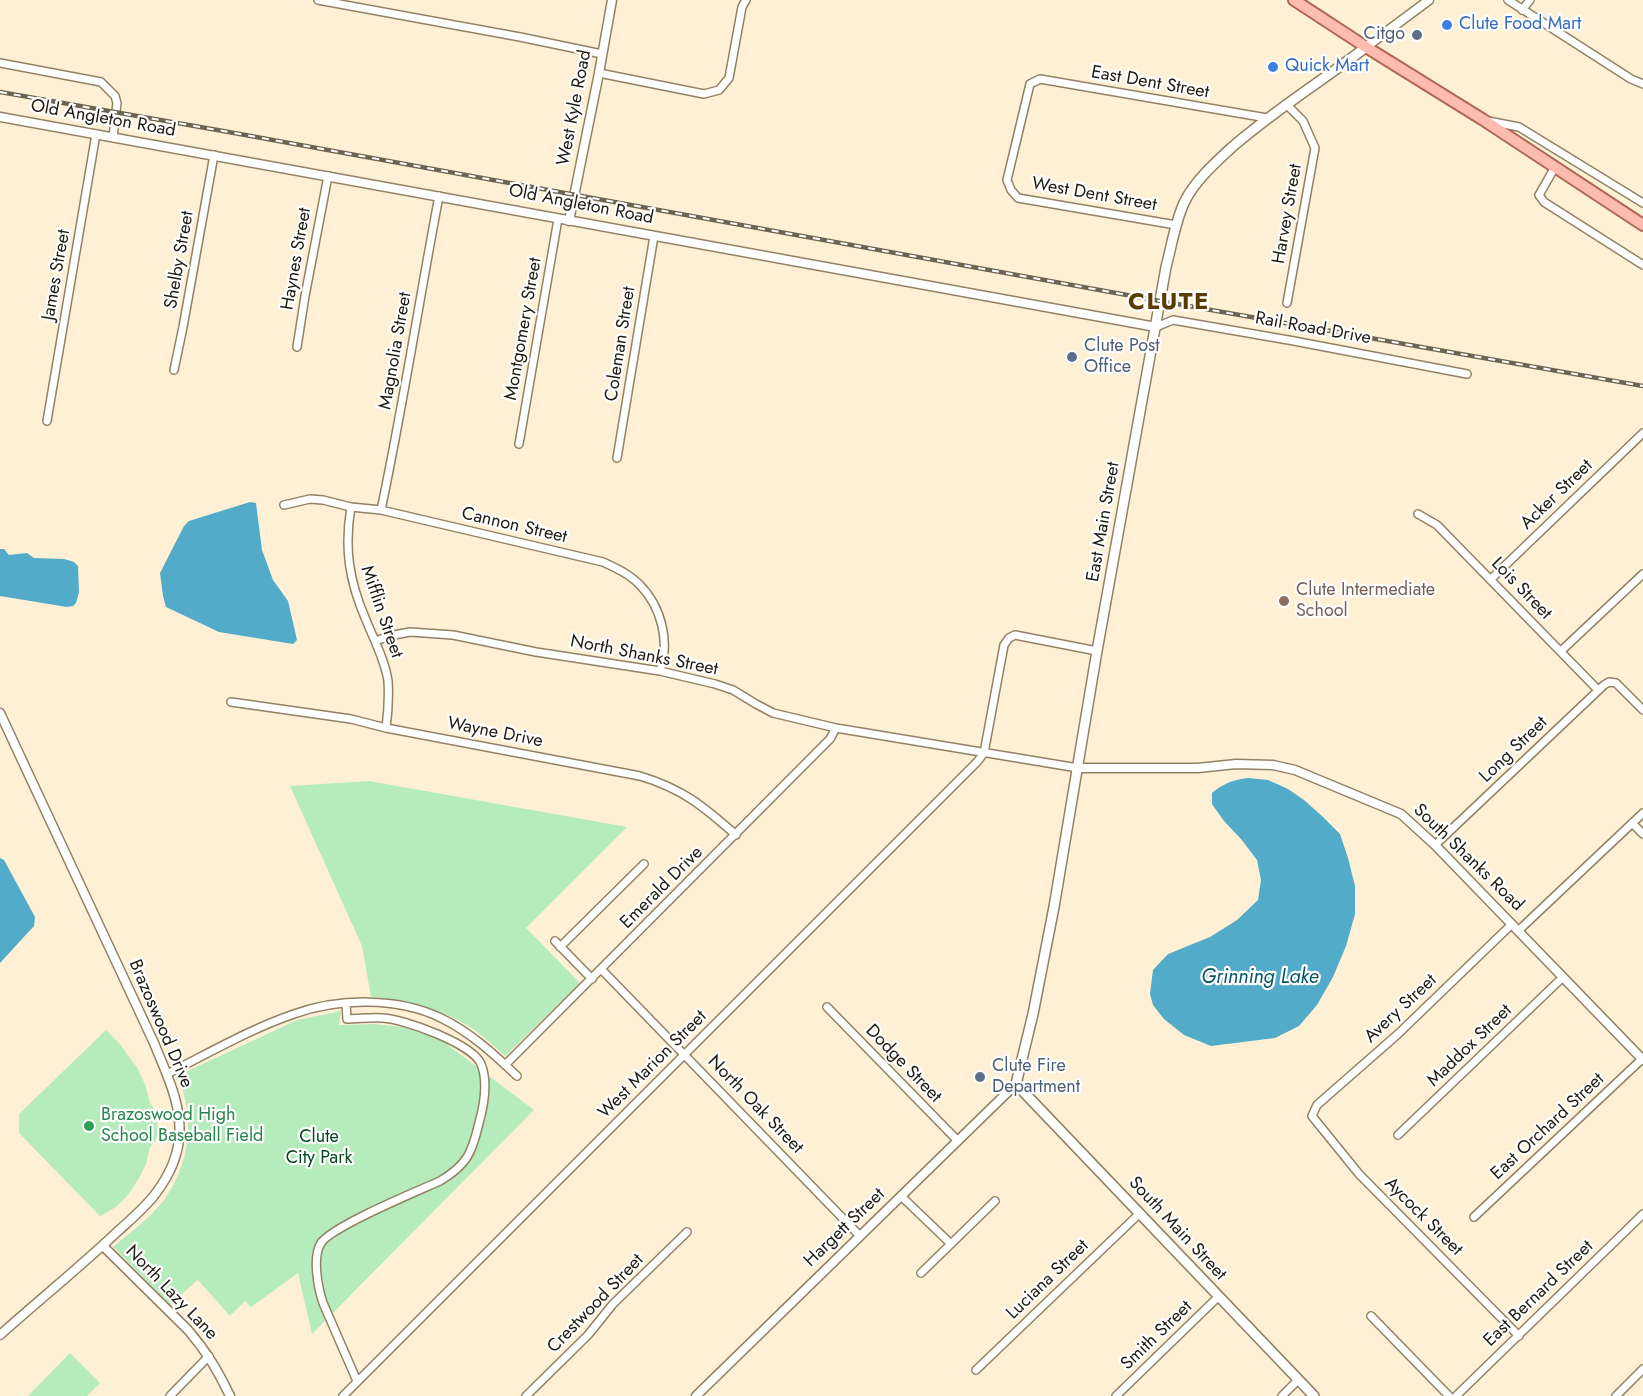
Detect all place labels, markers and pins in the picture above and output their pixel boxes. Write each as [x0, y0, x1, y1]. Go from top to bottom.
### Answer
place label: Clute Food Mart [1459, 14, 1581, 36]
marker: Clute Food Mart [1440, 18, 1454, 32]
place label: Citgo [1364, 24, 1405, 46]
marker: Citgo [1410, 28, 1424, 42]
place label: Quick Mart [1285, 56, 1369, 78]
marker: Quick Mart [1266, 60, 1280, 74]
place label: Clute Post Office [1084, 336, 1160, 378]
marker: Clute Post Office [1065, 350, 1079, 364]
place label: Clute Intermediate School [1296, 580, 1435, 622]
marker: Clute Intermediate School [1277, 594, 1291, 608]
place label: Clute Fire Department [992, 1056, 1080, 1098]
marker: Clute Fire Department [973, 1070, 987, 1084]
place label: Brazoswood High School Baseball Field [101, 1105, 263, 1148]
marker: Brazoswood High School Baseball Field [82, 1119, 96, 1133]

